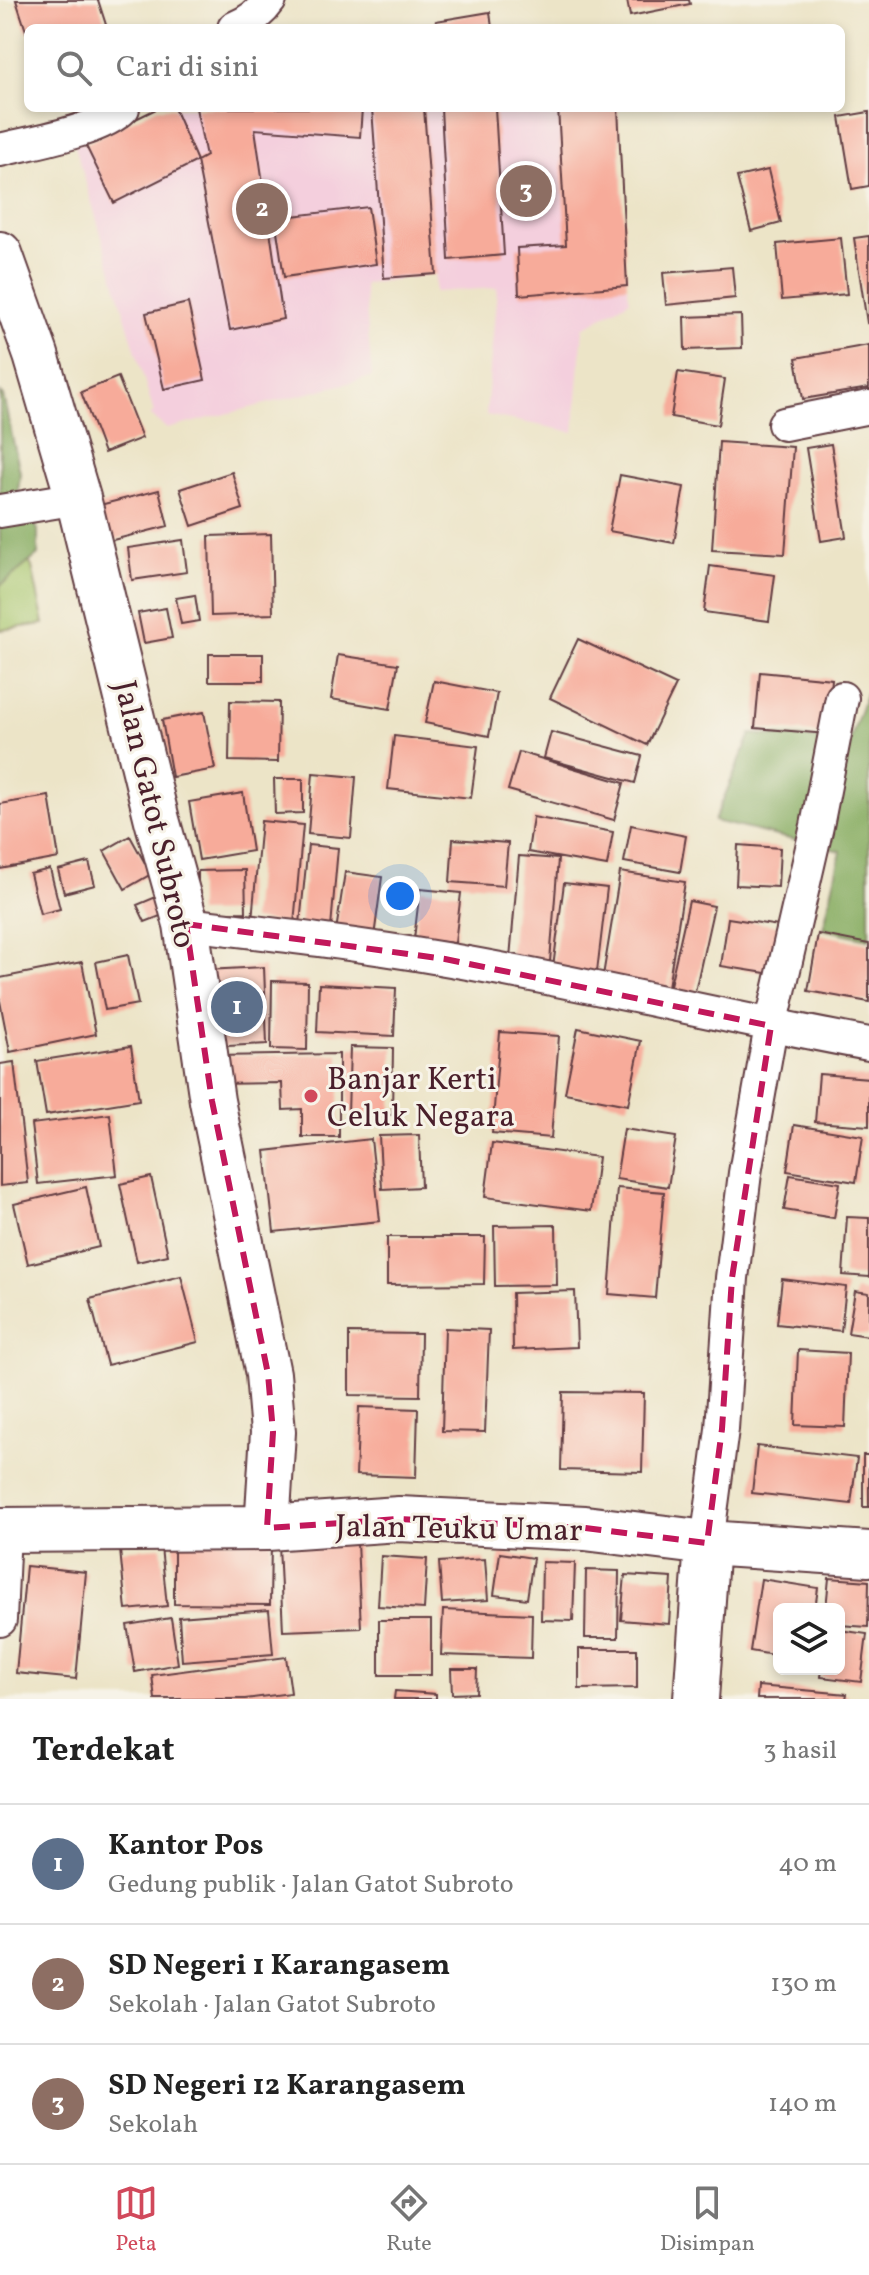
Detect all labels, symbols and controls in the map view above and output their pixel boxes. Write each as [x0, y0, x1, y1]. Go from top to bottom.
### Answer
search box [24, 24, 845, 112]
icon: search [52, 46, 96, 90]
text: Cari di sini [116, 47, 259, 89]
pin: 3 [500, 161, 552, 221]
pin: 2 [236, 179, 288, 239]
street label: Jalan Gatot Subroto [101, 676, 205, 953]
your location [380, 876, 420, 916]
pin: 1 [211, 977, 263, 1037]
place label: Banjar Kerti Celuk Negara [327, 1059, 515, 1140]
marker: Banjar Kerti Celuk Negara [302, 1087, 320, 1105]
street label: Jalan Teuku Umar [335, 1506, 583, 1554]
map controls [773, 1603, 845, 1675]
button: layers [773, 1603, 845, 1675]
text: Terdekat [32, 1728, 175, 1775]
text: 3 hasil [763, 1733, 837, 1769]
text: Kantor Pos [108, 1825, 264, 1867]
text: 1 [53, 1846, 63, 1882]
text: 40 m [778, 1846, 837, 1882]
text: Gedung publik · Jalan Gatot Subroto [108, 1867, 514, 1903]
text: SD Negeri 1 Karangasem [108, 1945, 450, 1987]
text: 2 [51, 1966, 65, 2002]
text: 130 m [770, 1966, 837, 2002]
text: Sekolah · Jalan Gatot Subroto [108, 1987, 436, 2023]
text: SD Negeri 12 Karangasem [108, 2065, 466, 2107]
text: 3 [51, 2086, 65, 2122]
text: 140 m [768, 2086, 837, 2122]
text: Sekolah [108, 2107, 198, 2143]
tab: Peta [114, 2181, 158, 2260]
tab: Rute [386, 2181, 432, 2260]
tab: Disimpan [660, 2181, 755, 2260]

